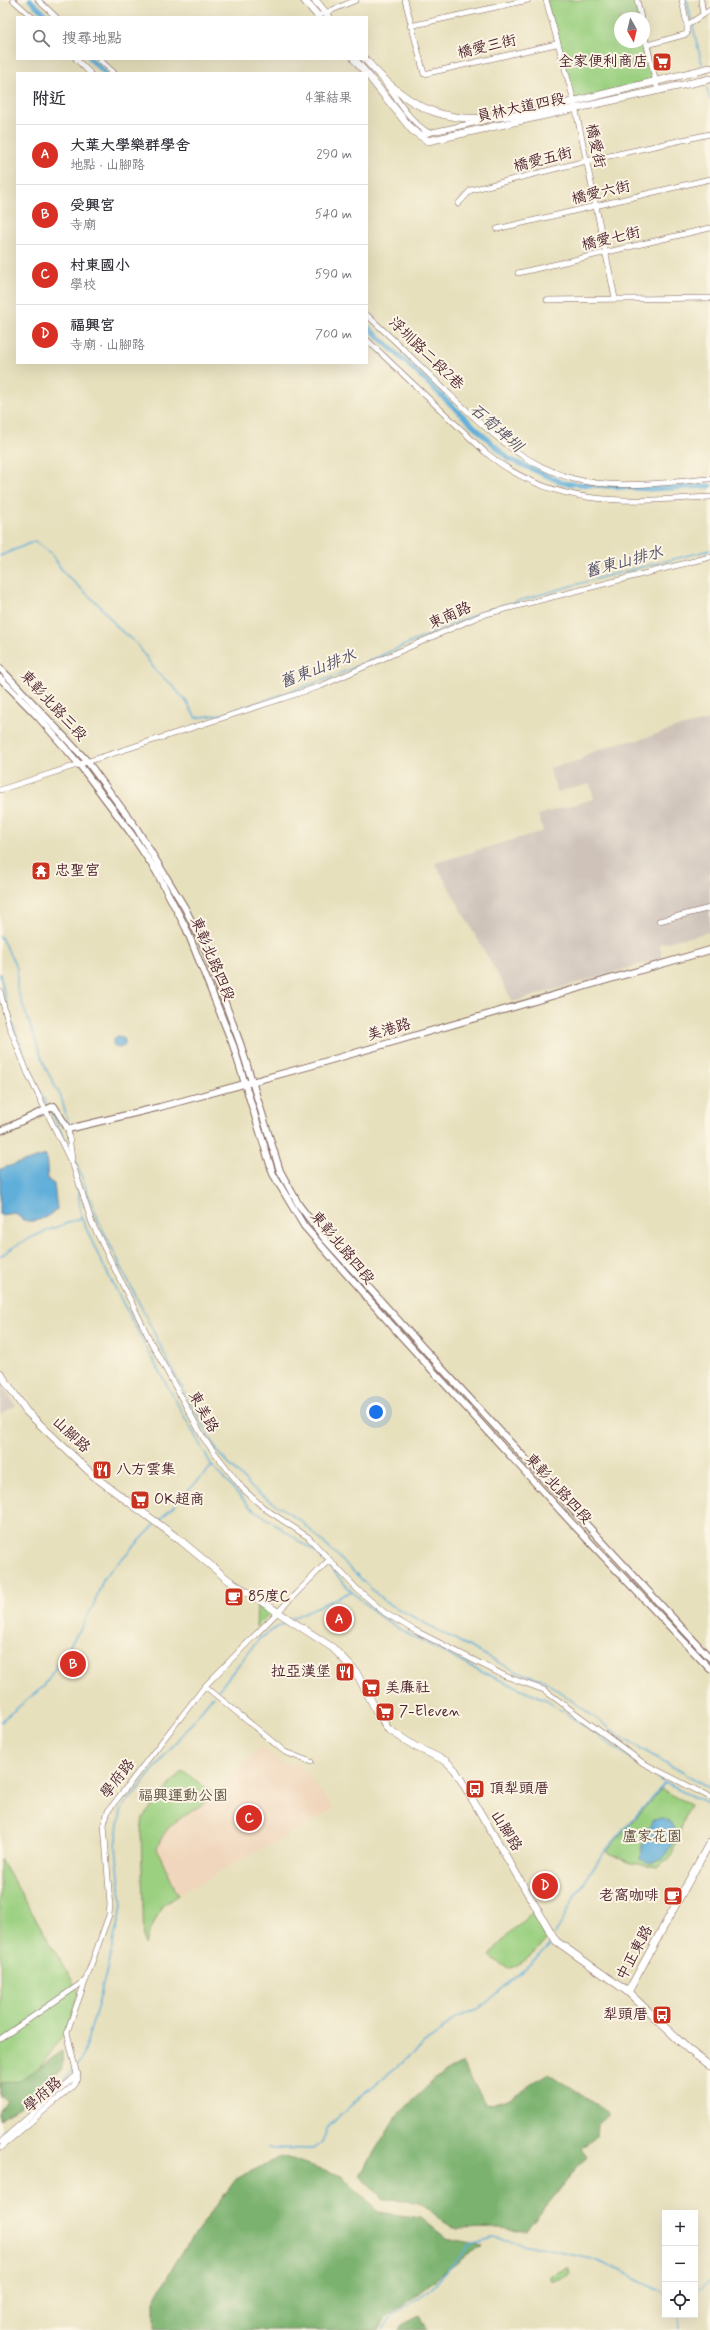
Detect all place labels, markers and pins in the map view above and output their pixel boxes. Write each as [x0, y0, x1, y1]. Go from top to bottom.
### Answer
supermarket icon: 全家便利商店 [651, 51, 673, 73]
place label: 全家便利商店 [558, 52, 648, 72]
temple icon: 忠聖宮 [30, 860, 52, 882]
place label: 忠聖宮 [55, 861, 100, 881]
restaurant icon: 八方雲集 [91, 1459, 113, 1481]
place label: 八方雲集 [116, 1460, 176, 1480]
supermarket icon: OK超商 [129, 1489, 151, 1511]
place label: OK超商 [154, 1490, 205, 1510]
cafe icon: 85度C [223, 1586, 245, 1608]
place label: 85度C [248, 1587, 290, 1607]
pin: A [326, 1604, 352, 1634]
pin: B [60, 1649, 86, 1679]
restaurant icon: 拉亞漢堡 [334, 1661, 356, 1683]
place label: 拉亞漢堡 [271, 1662, 331, 1682]
supermarket icon: 美廉社 [360, 1677, 382, 1699]
place label: 美廉社 [385, 1678, 430, 1698]
supermarket icon: 7-Eleven [374, 1701, 396, 1723]
place label: 7-Eleven [399, 1702, 461, 1722]
bus stop icon: 頂犁頭厝 [464, 1778, 486, 1800]
place label: 頂犁頭厝 [489, 1779, 549, 1799]
pin: C [236, 1803, 262, 1833]
pin: D [532, 1871, 558, 1901]
cafe icon: 老窩咖啡 [662, 1885, 684, 1907]
place label: 老窩咖啡 [599, 1886, 659, 1906]
bus stop icon: 犁頭厝 [651, 2004, 673, 2026]
place label: 犁頭厝 [603, 2005, 648, 2025]

